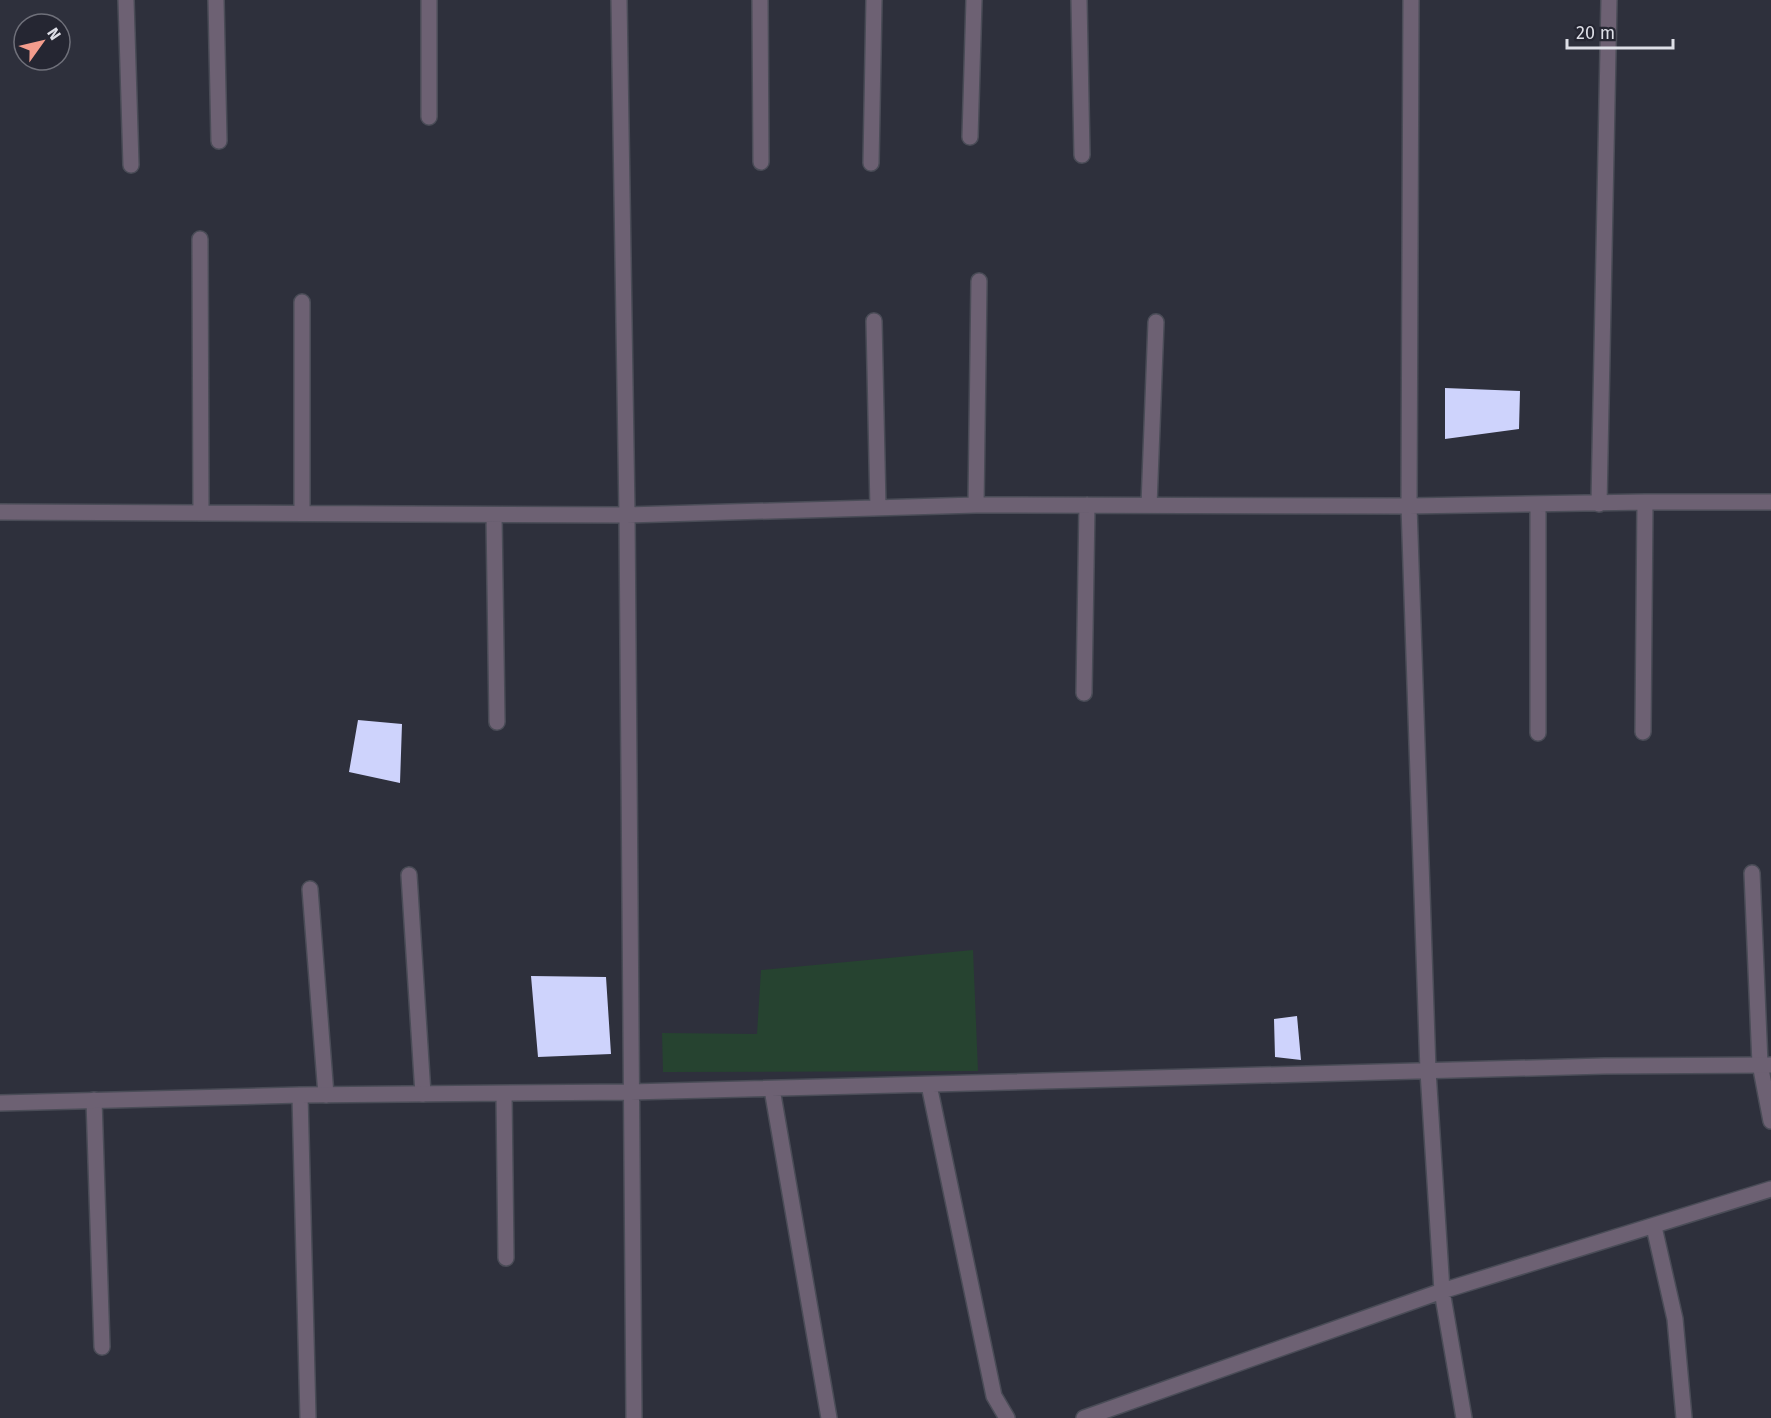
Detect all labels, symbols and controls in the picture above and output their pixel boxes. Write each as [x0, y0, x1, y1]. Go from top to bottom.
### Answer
north arrow [12, 12, 72, 72]
scale bar [1567, 12, 1674, 50]
text: 20 m [1576, 22, 1615, 44]
text: N [43, 24, 65, 44]

